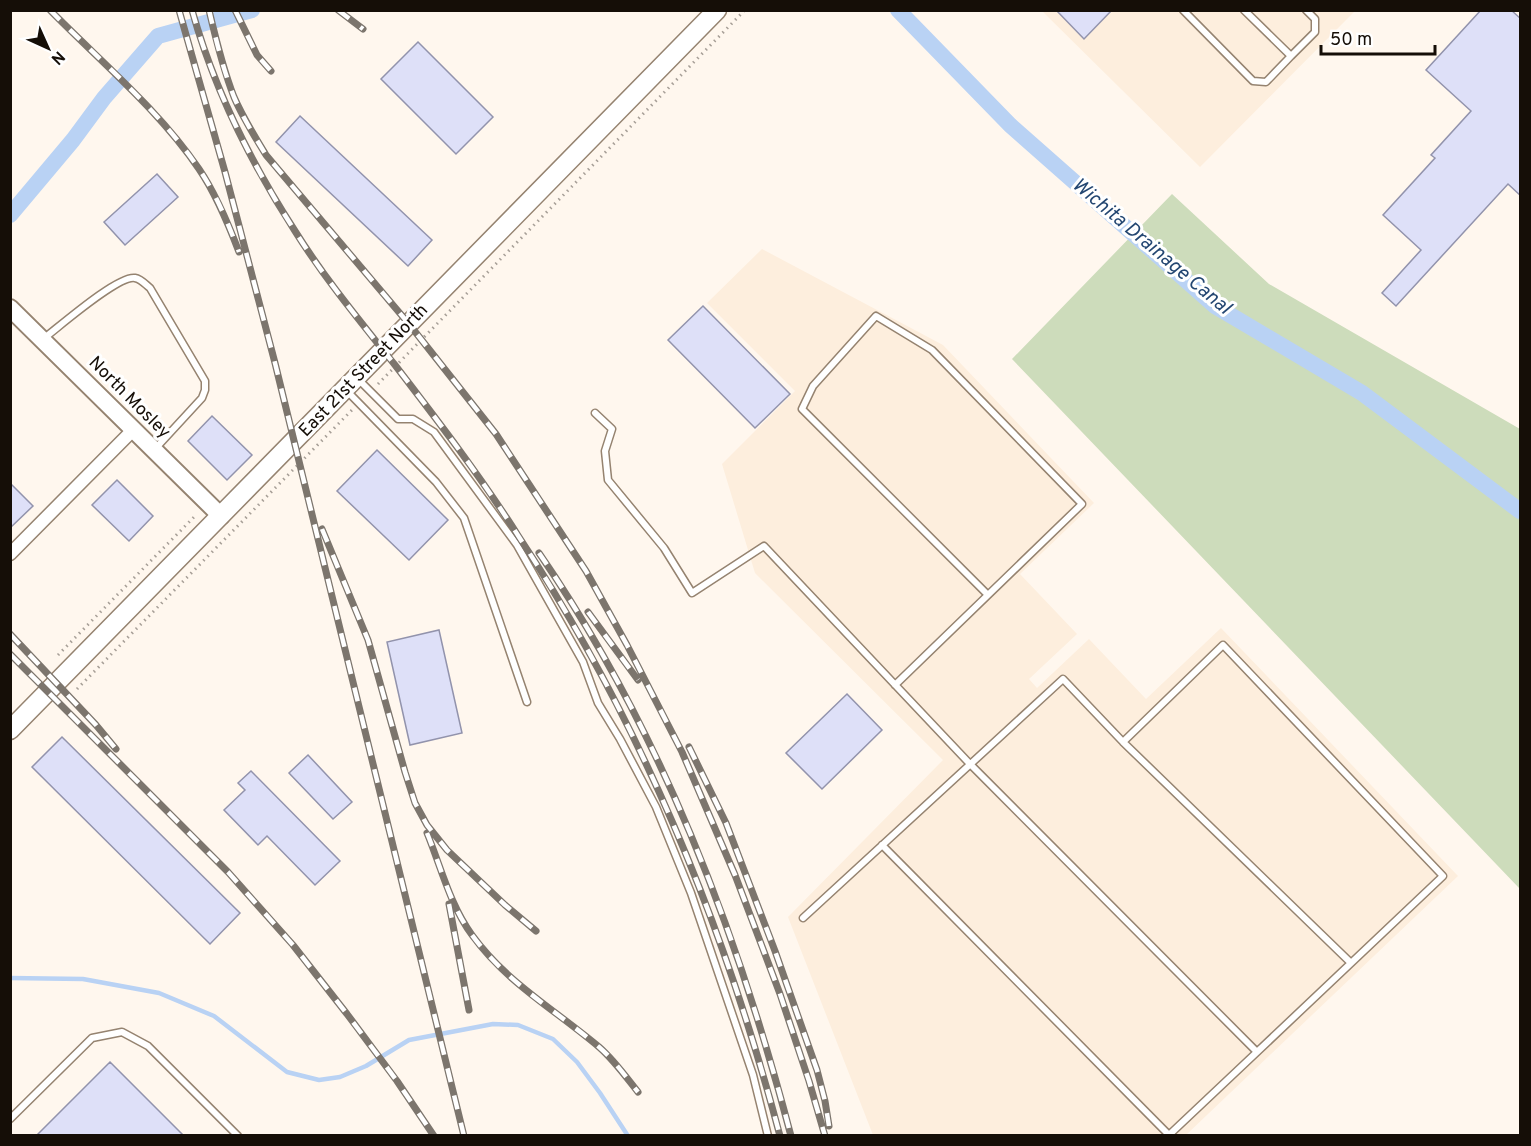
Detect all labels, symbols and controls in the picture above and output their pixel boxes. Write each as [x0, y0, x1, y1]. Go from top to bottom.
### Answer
north arrow [18, 18, 78, 78]
scale bar [1321, 18, 1435, 56]
text: 50 m [1330, 29, 1372, 52]
text: N [46, 46, 68, 68]
water label: Wichita Drainage Canal [1066, 173, 1237, 322]
street label: East 21st Street North [294, 300, 434, 442]
street label: North Mosley [83, 352, 175, 444]

